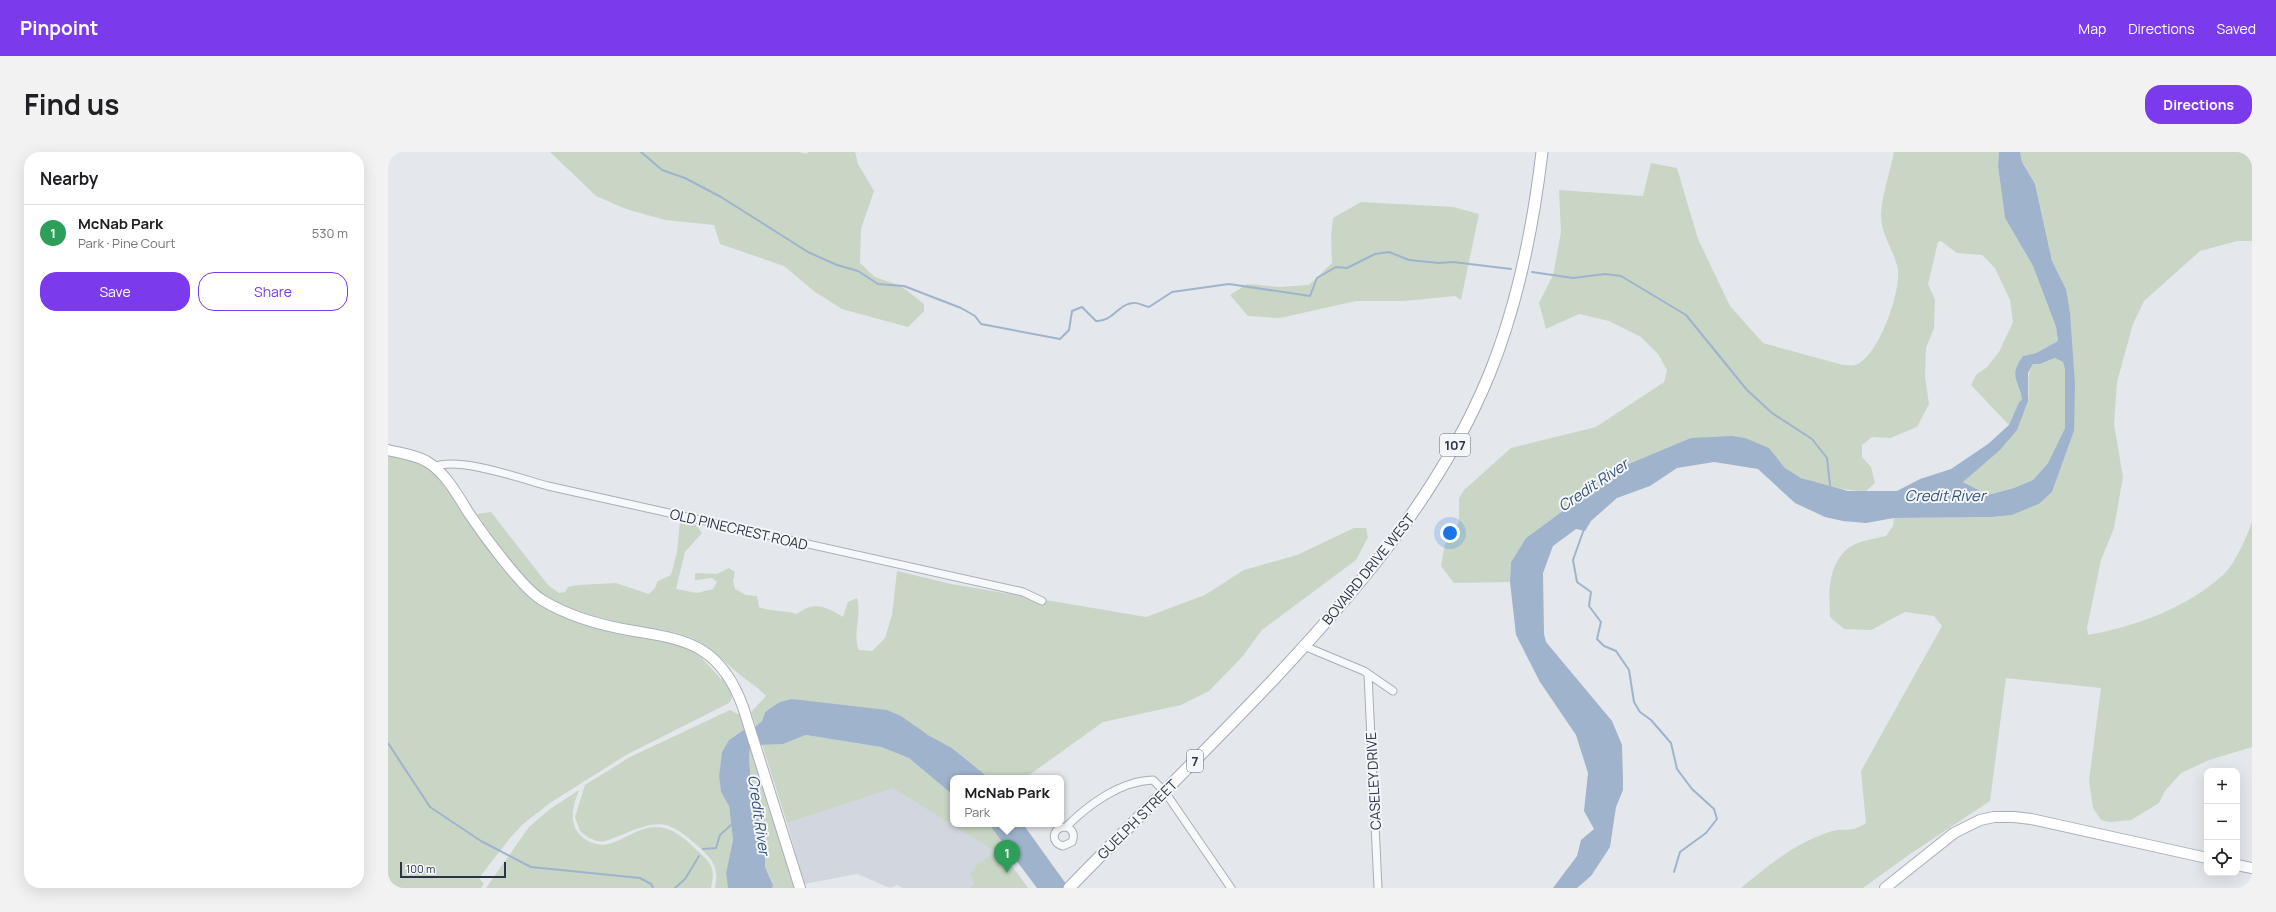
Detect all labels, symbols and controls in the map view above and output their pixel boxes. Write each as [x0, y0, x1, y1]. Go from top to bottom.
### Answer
text: Pinpoint [20, 15, 98, 41]
text: Map [2078, 19, 2106, 38]
text: Directions [2128, 19, 2195, 38]
text: Saved [2217, 19, 2256, 38]
text: Find us [24, 85, 119, 123]
button: Directions [2145, 85, 2252, 124]
text: Nearby [40, 167, 98, 190]
text: McNab Park [78, 213, 163, 234]
text: 1 [50, 224, 56, 242]
text: 530 m [312, 224, 348, 242]
text: Park · Pine Court [78, 234, 175, 252]
button: Save [40, 272, 190, 311]
button: Share [198, 272, 348, 311]
road number: 107 [1440, 434, 1470, 456]
water label: Credit River [1554, 452, 1634, 516]
water label: Credit River [1905, 485, 1988, 506]
street label: OLD PINECREST ROAD [668, 504, 810, 554]
street label: BOVAIRD DRIVE WEST [1317, 509, 1419, 628]
your location [1440, 523, 1460, 543]
street label: CASELEY DRIVE [1361, 732, 1385, 830]
road number: 7 [1187, 750, 1203, 772]
map controls [2204, 768, 2240, 876]
button: + [2204, 768, 2240, 804]
water label: Credit River [743, 774, 775, 859]
street label: GUELPH STREET [1093, 774, 1182, 863]
popup [950, 775, 1064, 827]
text: McNab Park [964, 782, 1050, 803]
text: Park [964, 803, 990, 821]
button: − [2204, 804, 2240, 840]
pin: 1 [994, 840, 1020, 873]
button: locate [2204, 840, 2240, 876]
scale bar [400, 860, 506, 879]
text: 100 m [406, 861, 435, 876]

